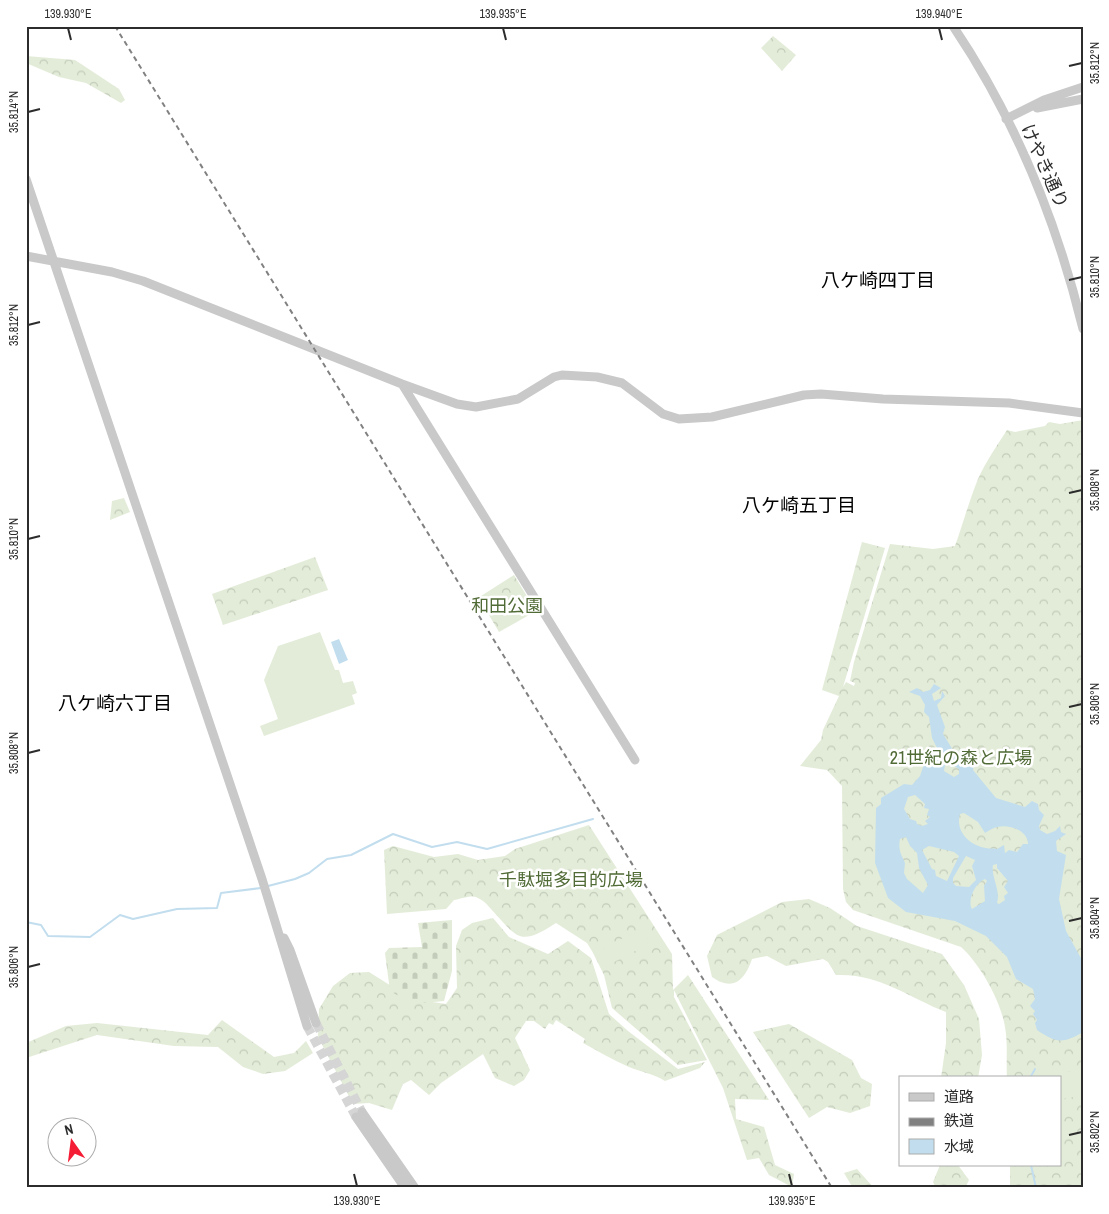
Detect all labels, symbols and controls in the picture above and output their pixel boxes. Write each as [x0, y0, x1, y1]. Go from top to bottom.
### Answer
text: 139.930°E [45, 6, 91, 22]
text: 139.935°E [480, 6, 526, 22]
text: 139.940°E [916, 6, 962, 22]
text: 35.812°N [1087, 42, 1103, 84]
text: 35.814°N [6, 91, 22, 133]
street label: けやき通り [1015, 120, 1075, 212]
text: 35.810°N [1087, 256, 1103, 298]
district label: 八ケ崎四丁目 [821, 267, 935, 293]
text: 35.812°N [6, 304, 22, 346]
text: 35.808°N [1087, 469, 1103, 511]
district label: 八ケ崎五丁目 [742, 492, 856, 518]
text: 35.810°N [6, 518, 22, 560]
park label: 和田公園 [471, 593, 543, 618]
text: 35.806°N [1087, 683, 1103, 725]
district label: 八ケ崎六丁目 [58, 690, 172, 716]
text: 35.808°N [6, 732, 22, 774]
park label: 21世紀の森と広場 [890, 745, 1032, 770]
park label: 千駄堀多目的広場 [499, 867, 643, 892]
text: 35.804°N [1087, 897, 1103, 939]
text: 35.806°N [6, 946, 22, 988]
legend [899, 1076, 1062, 1166]
text: 道路 [944, 1086, 974, 1107]
text: 鉄道 [944, 1110, 974, 1131]
text: 35.802°N [1087, 1111, 1103, 1153]
north arrow [48, 1116, 98, 1166]
text: N [63, 1120, 75, 1139]
text: 水域 [944, 1136, 974, 1157]
text: 139.930°E [334, 1193, 380, 1209]
text: 139.935°E [769, 1193, 815, 1209]

